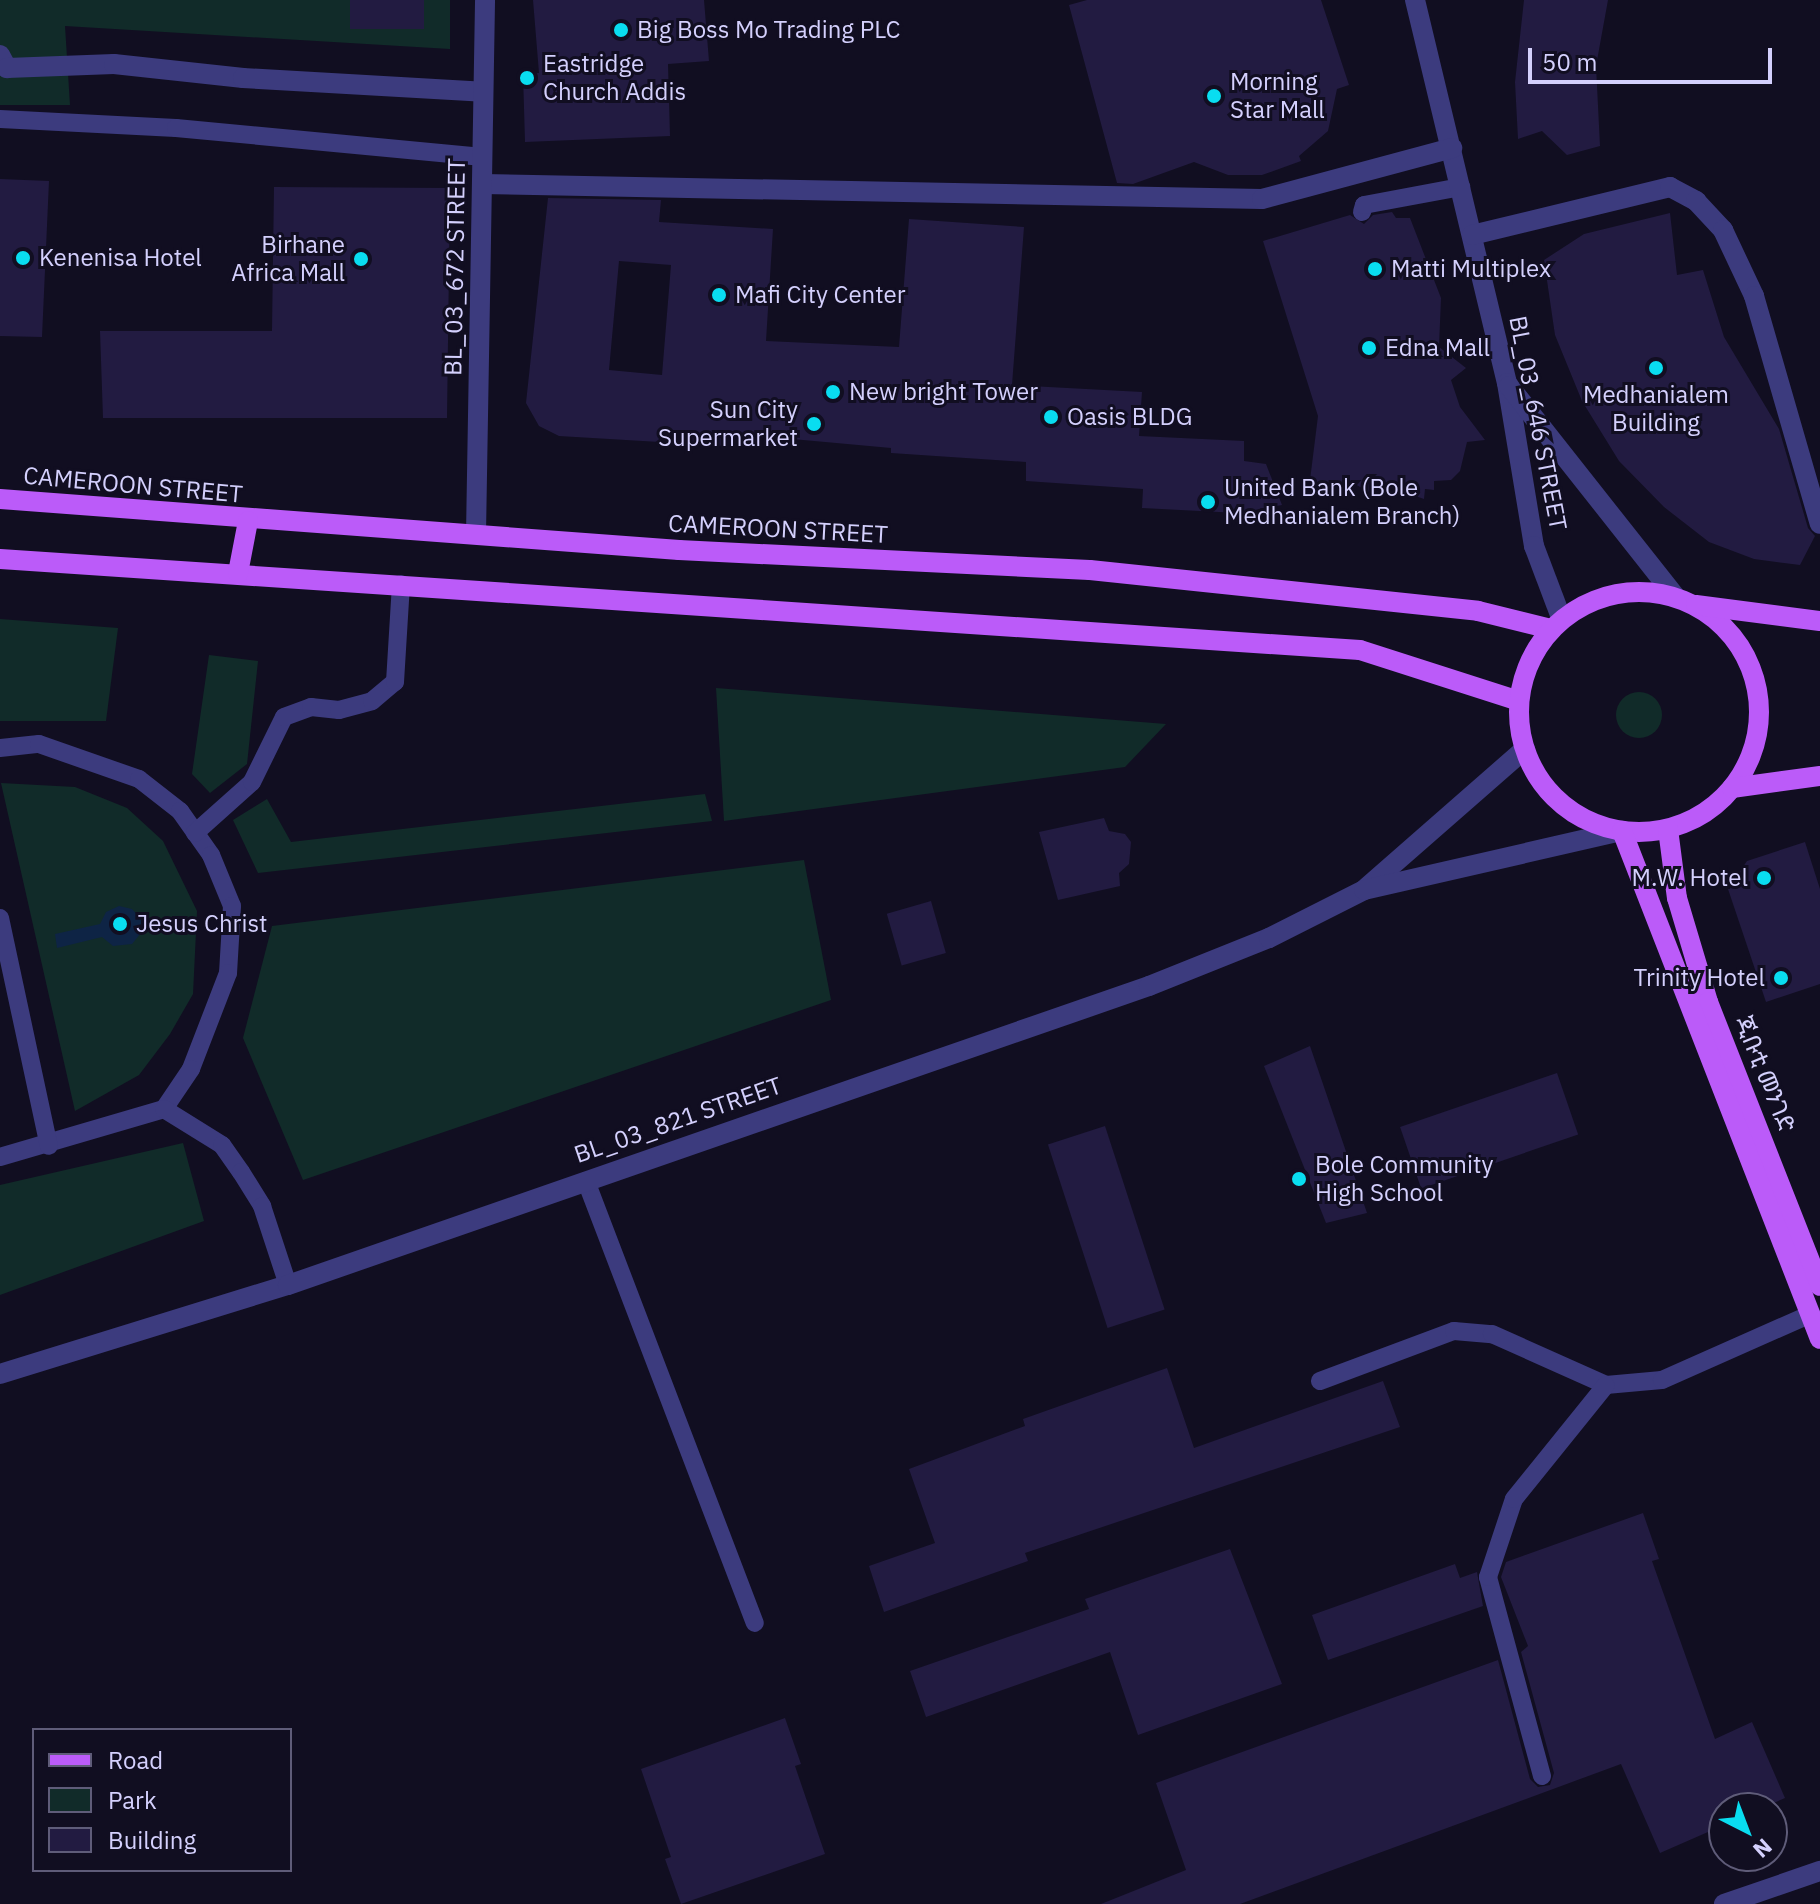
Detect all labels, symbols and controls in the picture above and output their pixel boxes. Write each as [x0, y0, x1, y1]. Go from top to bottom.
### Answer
place label: Big Boss Mo Trading PLC [637, 16, 900, 44]
marker: Big Boss Mo Trading PLC [612, 21, 630, 39]
scale bar [1532, 32, 1776, 82]
text: 50 m [1542, 46, 1597, 78]
place label: Eastridge Church Addis [543, 50, 686, 106]
place label: Morning Star Mall [1230, 68, 1325, 124]
marker: Eastridge Church Addis [518, 69, 536, 87]
marker: Morning Star Mall [1205, 87, 1223, 105]
street label: BL_03_672 STREET [439, 158, 471, 376]
place label: Birhane Africa Mall [231, 231, 345, 287]
place label: Kenenisa Hotel [39, 244, 202, 272]
marker: Kenenisa Hotel [14, 249, 32, 267]
marker: Birhane Africa Mall [352, 250, 370, 268]
place label: Matti Multiplex [1391, 255, 1551, 283]
marker: Matti Multiplex [1366, 260, 1384, 278]
place label: Mafi City Center [735, 281, 906, 309]
marker: Mafi City Center [710, 286, 728, 304]
street label: BL_03_646 STREET [1503, 313, 1573, 533]
place label: Edna Mall [1385, 334, 1490, 362]
marker: Edna Mall [1360, 339, 1378, 357]
marker: Medhanialem Building [1647, 359, 1665, 377]
place label: New bright Tower [849, 378, 1038, 406]
place label: Medhanialem Building [1583, 381, 1729, 437]
marker: New bright Tower [824, 383, 842, 401]
place label: Sun City Supermarket [658, 396, 798, 452]
place label: Oasis BLDG [1067, 403, 1192, 431]
marker: Oasis BLDG [1042, 408, 1060, 426]
marker: Sun City Supermarket [805, 415, 823, 433]
street label: CAMEROON STREET [22, 461, 244, 509]
place label: United Bank (Bole Medhanialem Branch) [1224, 474, 1460, 530]
marker: United Bank (Bole Medhanialem Branch) [1199, 493, 1217, 511]
street label: CAMEROON STREET [667, 509, 889, 549]
place label: M.W. Hotel [1631, 864, 1748, 892]
marker: M.W. Hotel [1755, 869, 1773, 887]
place label: Jesus Christ [136, 910, 267, 938]
marker: Jesus Christ [111, 915, 129, 933]
place label: Trinity Hotel [1633, 964, 1765, 992]
marker: Trinity Hotel [1772, 969, 1790, 987]
street label: ጂቡቲ መንገድ [1729, 1012, 1801, 1136]
street label: BL_03_821 STREET [570, 1071, 786, 1169]
place label: Bole Community High School [1315, 1151, 1493, 1207]
marker: Bole Community High School [1290, 1170, 1308, 1188]
legend [32, 1728, 292, 1872]
text: Road [108, 1744, 163, 1776]
text: Park [108, 1784, 157, 1816]
north arrow [1708, 1792, 1788, 1872]
text: Building [108, 1824, 196, 1856]
text: N [1747, 1833, 1779, 1865]

